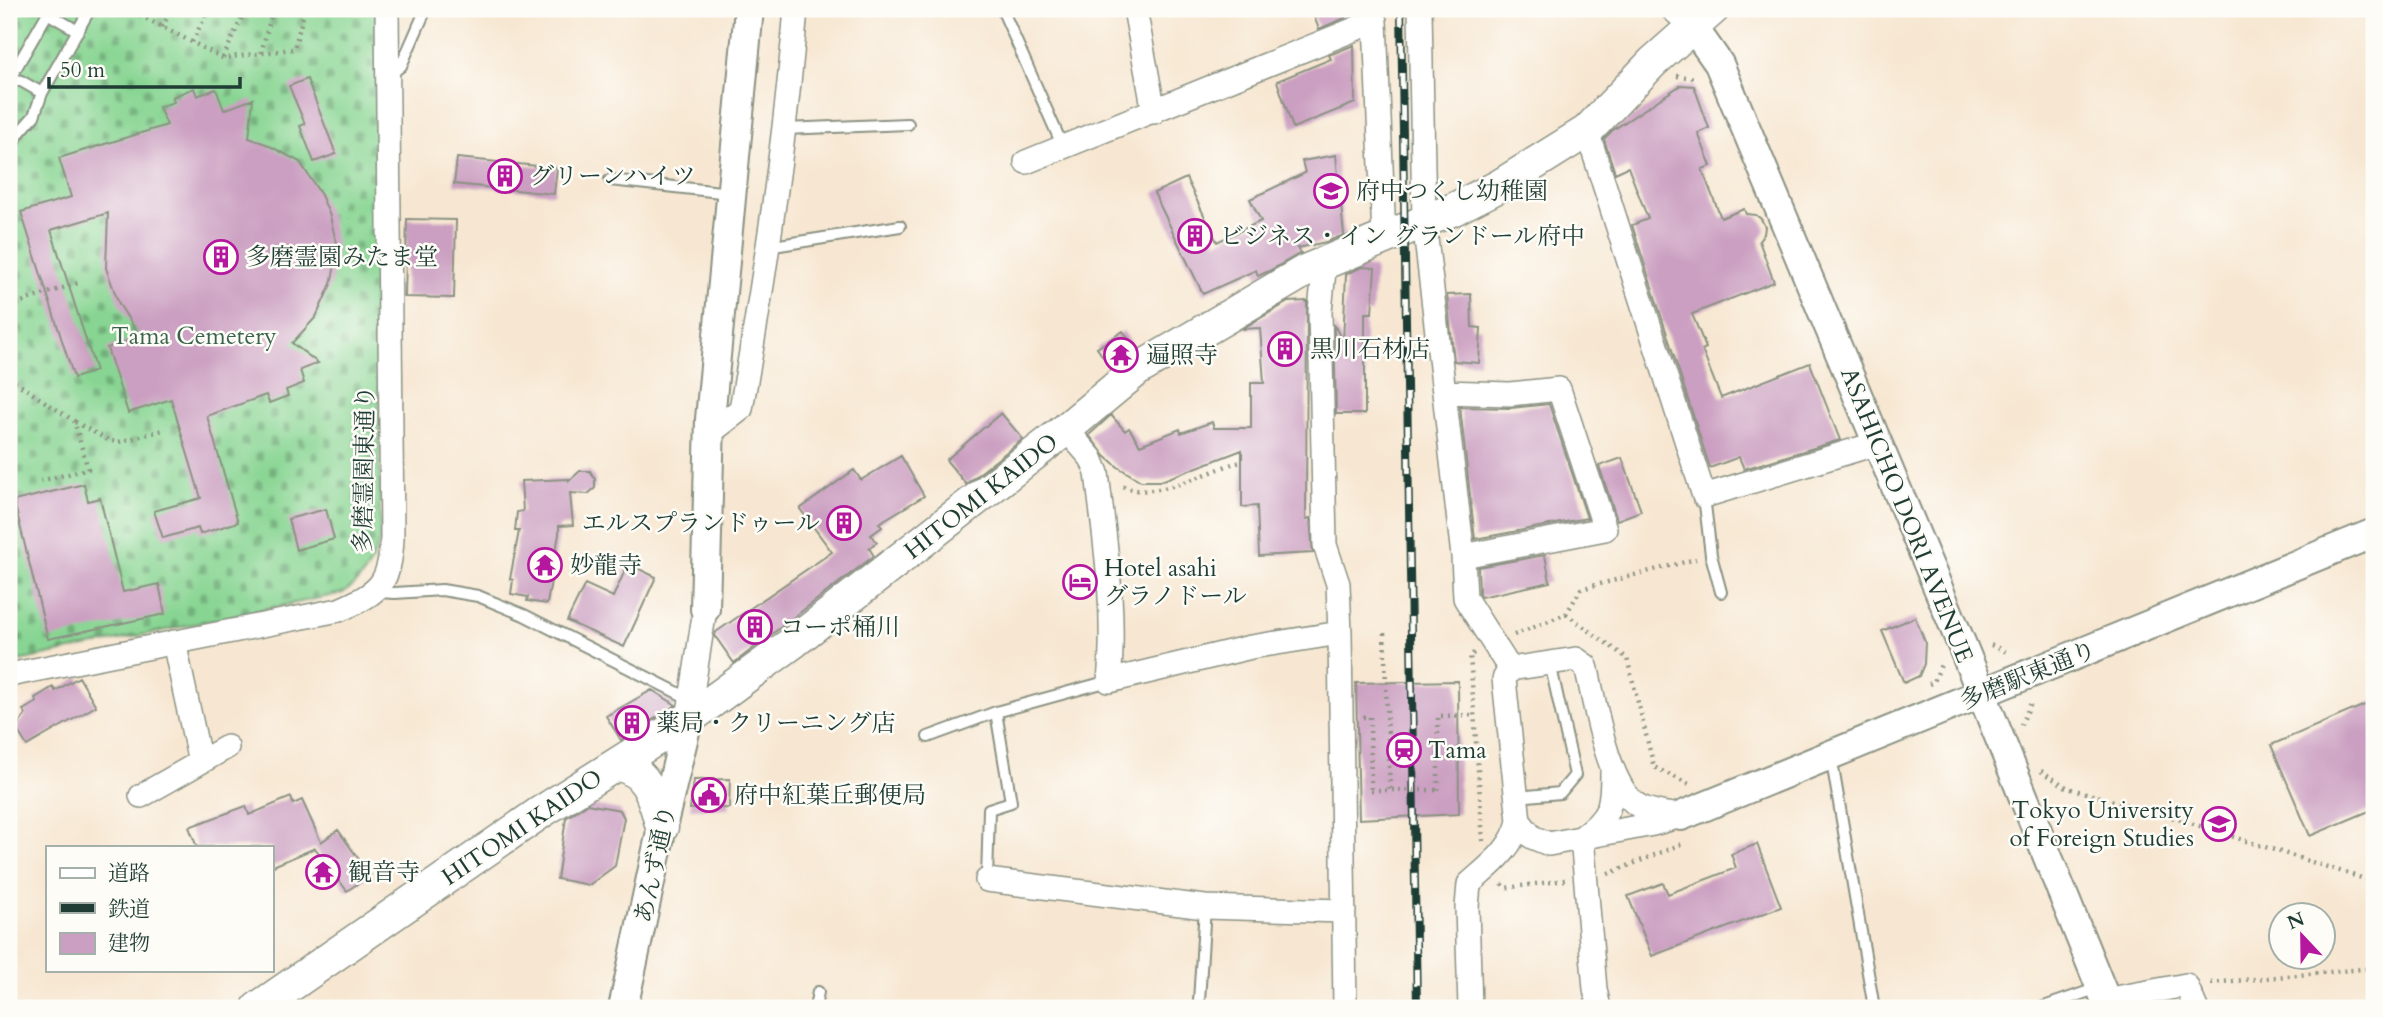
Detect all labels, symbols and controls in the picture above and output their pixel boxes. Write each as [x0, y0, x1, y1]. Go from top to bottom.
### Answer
scale bar [49, 46, 240, 90]
text: 50 m [60, 56, 105, 85]
building icon: グリーンハイツ [486, 157, 524, 195]
place label: グリーンハイツ [530, 160, 696, 193]
school or university icon: 府中つくし幼稚園 [1312, 172, 1350, 210]
place label: 府中つくし幼稚園 [1356, 175, 1548, 208]
building icon: ビジネス・イン グランドール府中 [1176, 217, 1214, 255]
place label: ビジネス・イン グランドール府中 [1220, 220, 1585, 253]
building icon: 多磨霊園みたま堂 [202, 238, 240, 276]
place label: 多磨霊園みたま堂 [246, 241, 438, 274]
park label: Tama Cemetery [111, 320, 277, 353]
building icon: 黒川石材店 [1266, 330, 1304, 368]
place label: 黒川石材店 [1310, 333, 1430, 366]
temple icon: 遍照寺 [1102, 336, 1140, 374]
place label: 遍照寺 [1146, 339, 1218, 372]
street label: ASAHICHO DORI AVENUE [1832, 363, 1981, 668]
street label: 多磨霊園東通り [347, 385, 382, 553]
street label: HITOMI KAIDO [897, 426, 1065, 567]
building icon: エルスプランドゥール [825, 504, 863, 542]
place label: エルスプランドゥール [582, 507, 820, 540]
temple icon: 妙龍寺 [526, 546, 564, 584]
place label: 妙龍寺 [570, 549, 642, 582]
place label: Hotel asahi グラノドール [1104, 552, 1247, 613]
hotel icon: Hotel asahi グラノドール [1061, 563, 1099, 601]
building icon: コーポ桶川 [736, 608, 774, 646]
place label: コーポ桶川 [780, 611, 900, 644]
street label: 多磨駅東通り [1955, 633, 2101, 718]
building icon: 薬局・クリーニング店 [613, 704, 651, 742]
place label: 薬局・クリーニング店 [656, 707, 896, 740]
station icon: Tama [1385, 731, 1423, 769]
place label: Tama [1428, 734, 1487, 767]
street label: HITOMI KAIDO [435, 761, 609, 893]
public building icon: 府中紅葉丘郵便局 [690, 776, 728, 814]
place label: 府中紅葉丘郵便局 [734, 779, 926, 812]
place label: Tokyo University of Foreign Studies [2009, 794, 2194, 855]
street label: あんず通り [627, 802, 684, 926]
school or university icon: Tokyo University of Foreign Studies [2200, 805, 2238, 843]
legend [46, 846, 273, 972]
temple icon: 観音寺 [304, 853, 342, 891]
place label: 観音寺 [348, 856, 420, 889]
text: 道路 [108, 859, 150, 888]
text: 鉄道 [108, 895, 150, 924]
north arrow [2268, 902, 2338, 972]
text: N [2283, 906, 2309, 936]
text: 建物 [108, 929, 150, 958]

